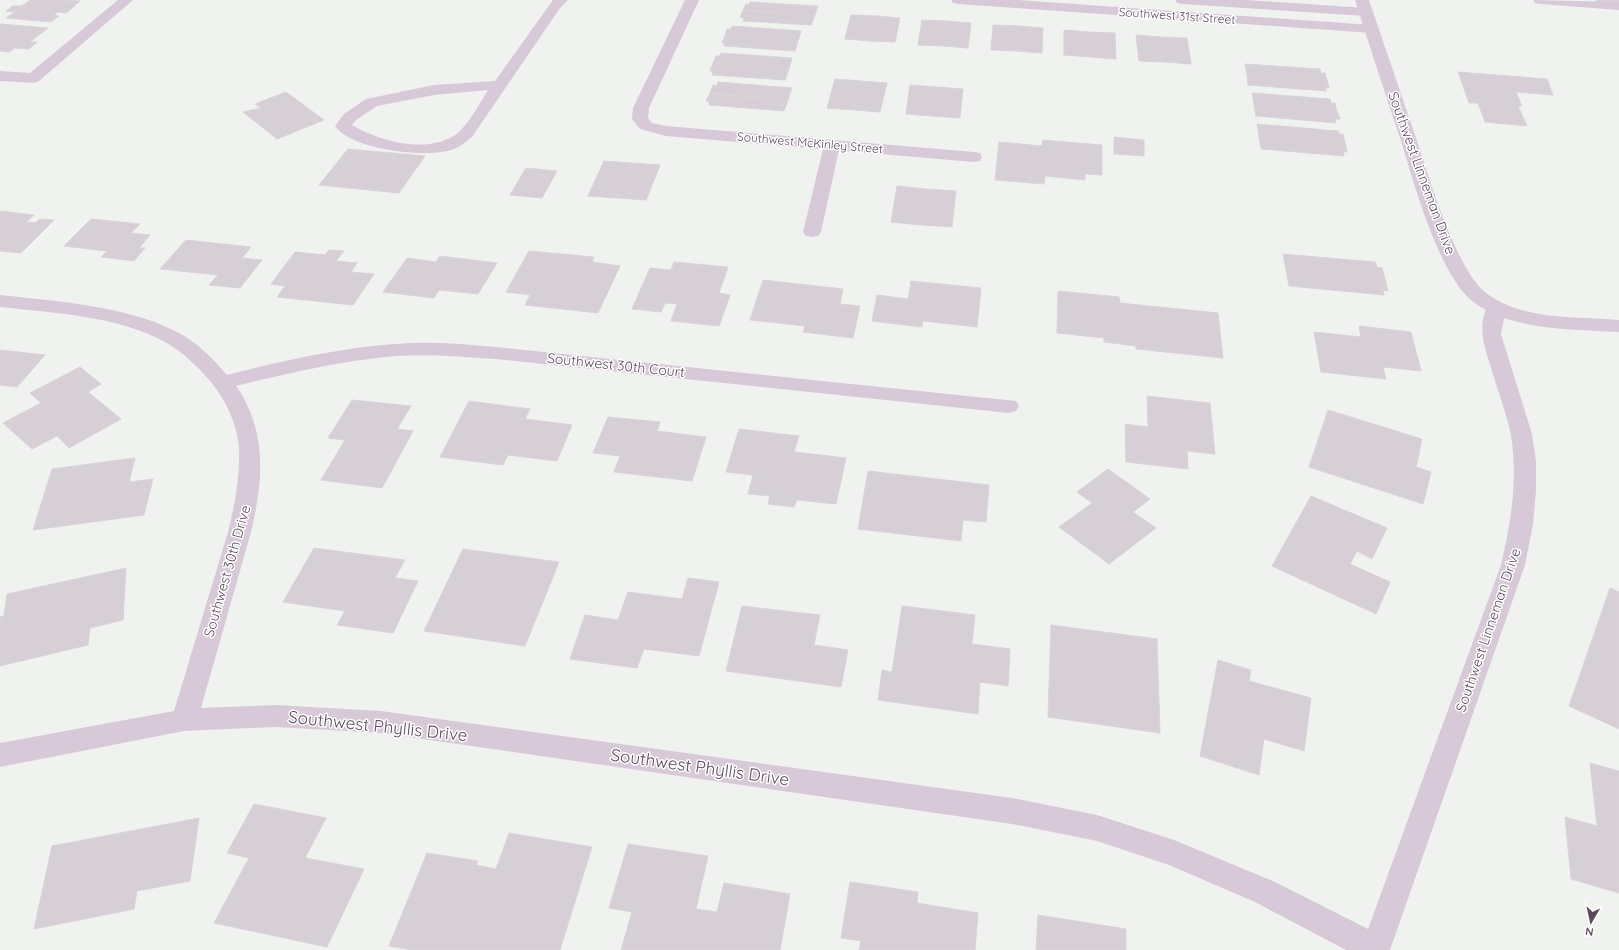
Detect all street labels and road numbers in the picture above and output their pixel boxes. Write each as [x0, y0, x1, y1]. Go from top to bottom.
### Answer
street label: Southwest 31st Street [1118, 4, 1236, 27]
street label: Southwest Linneman Drive [1384, 89, 1460, 257]
street label: Southwest McKinley Street [736, 129, 884, 156]
street label: Southwest 30th Court [546, 349, 686, 381]
street label: Southwest 30th Drive [200, 503, 254, 639]
street label: Southwest Linneman Drive [1451, 546, 1525, 714]
street label: Southwest Phyllis Drive [287, 706, 469, 745]
street label: Southwest Phyllis Drive [609, 744, 791, 789]

